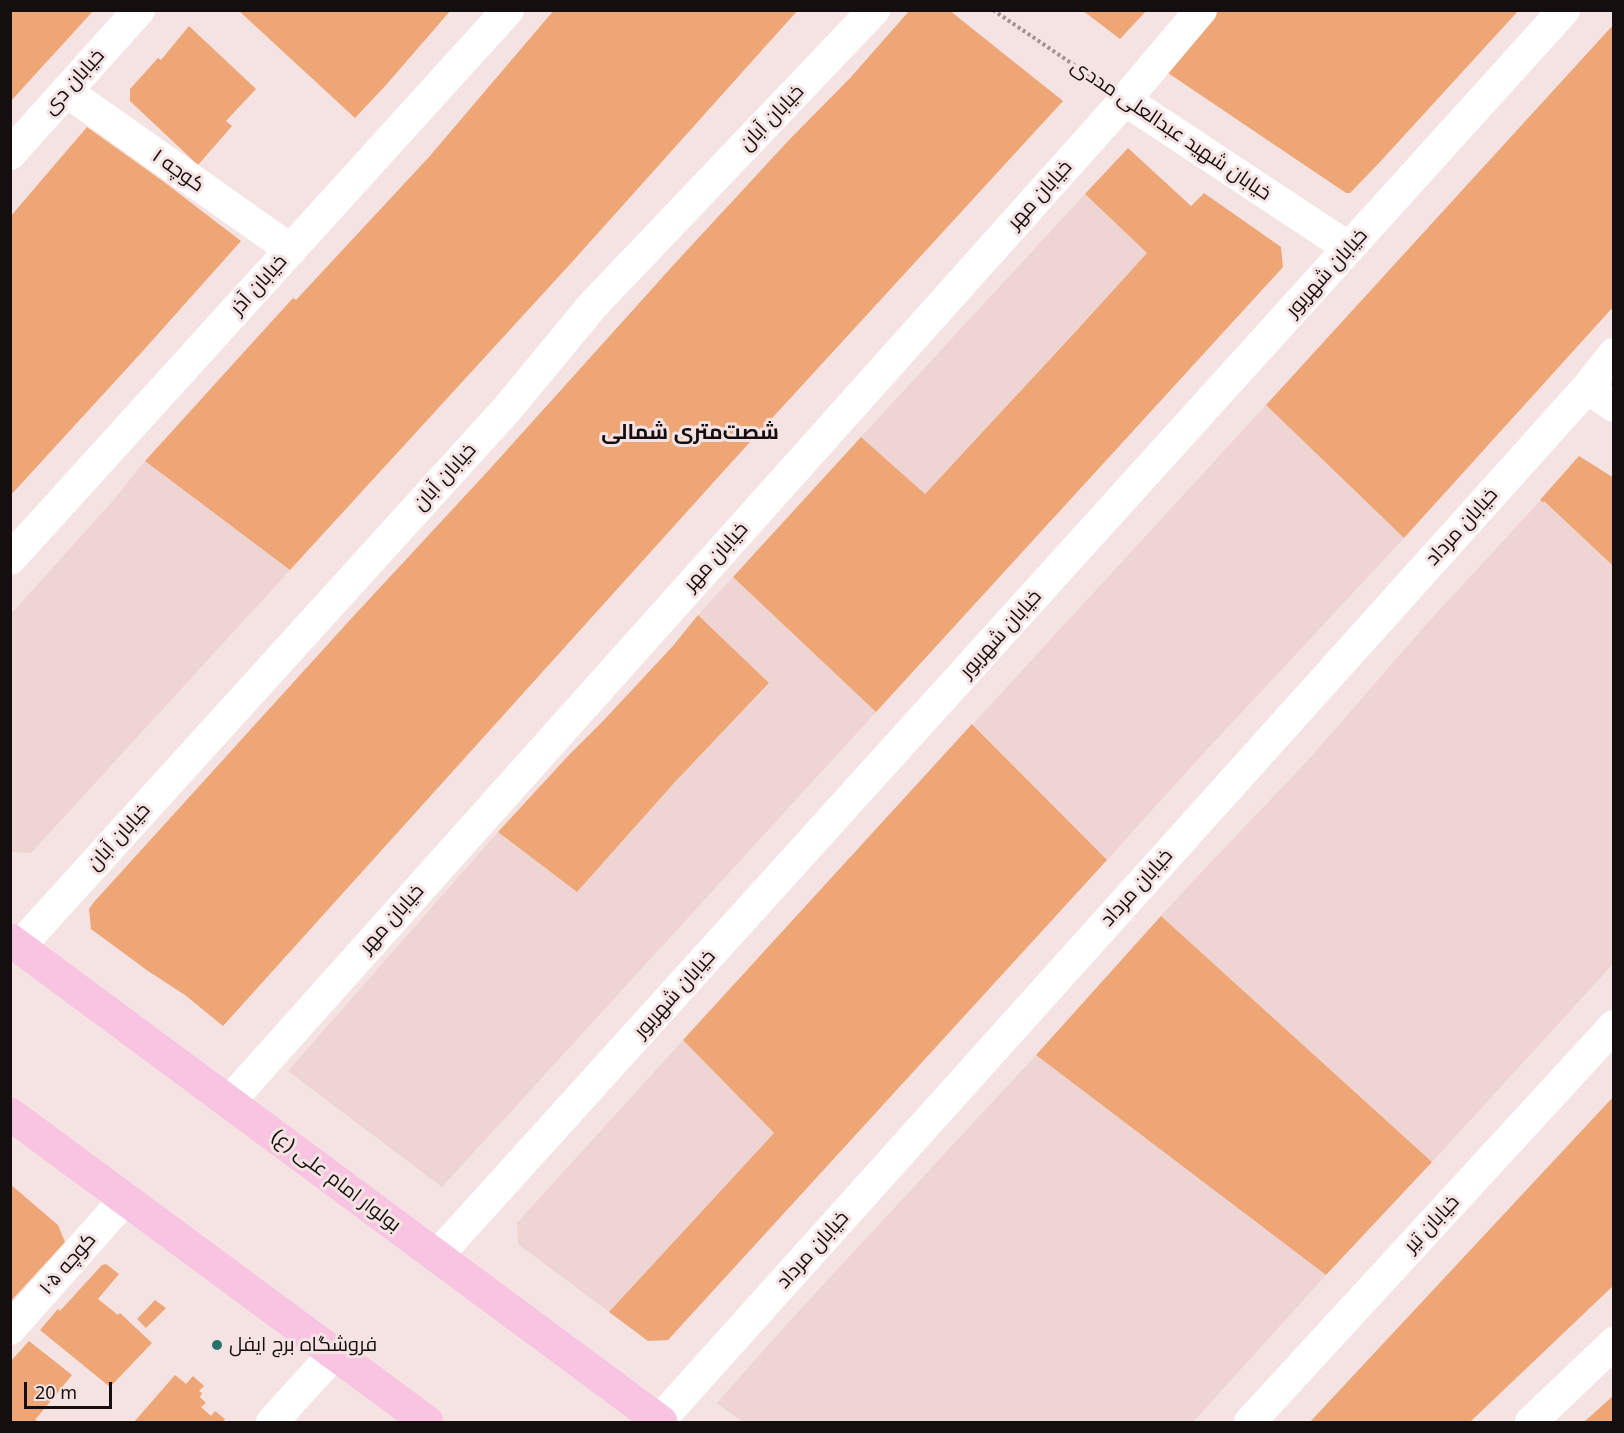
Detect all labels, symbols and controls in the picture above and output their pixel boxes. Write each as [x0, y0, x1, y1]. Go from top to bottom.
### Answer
street label: خیابان دی [38, 44, 110, 120]
street label: خیابان شهید عبدالعلی مددی [1066, 54, 1276, 206]
street label: خیابان آبان [735, 80, 809, 156]
street label: کوچه ۱ [147, 145, 209, 197]
street label: خیابان مهر [1003, 156, 1077, 234]
street label: خیابان شهریور [1281, 224, 1373, 322]
street label: خیابان آذر [226, 250, 292, 320]
district label: شصت‌متری شمالی [601, 420, 779, 446]
street label: خیابان آبان [408, 438, 482, 516]
street label: خیابان مرداد [1421, 483, 1503, 571]
street label: خیابان مهر [679, 518, 753, 596]
street label: خیابان شهریور [955, 585, 1047, 683]
street label: خیابان آبان [82, 798, 156, 876]
street label: خیابان مرداد [1096, 844, 1178, 932]
street label: خیابان مهر [355, 880, 429, 958]
street label: خیابان شهریور [629, 945, 721, 1043]
street label: بولوار امام علی (ع) [267, 1125, 405, 1237]
street label: خیابان تیر [1399, 1190, 1465, 1258]
street label: خیابان مرداد [772, 1206, 854, 1294]
street label: کوچه ۱۰۵ [35, 1228, 101, 1300]
place label: فروشگاه برج ایفل [229, 1333, 377, 1357]
marker: فروشگاه برج ایفل [210, 1338, 224, 1352]
scale bar [27, 1370, 116, 1408]
text: 20 m [35, 1380, 77, 1404]

